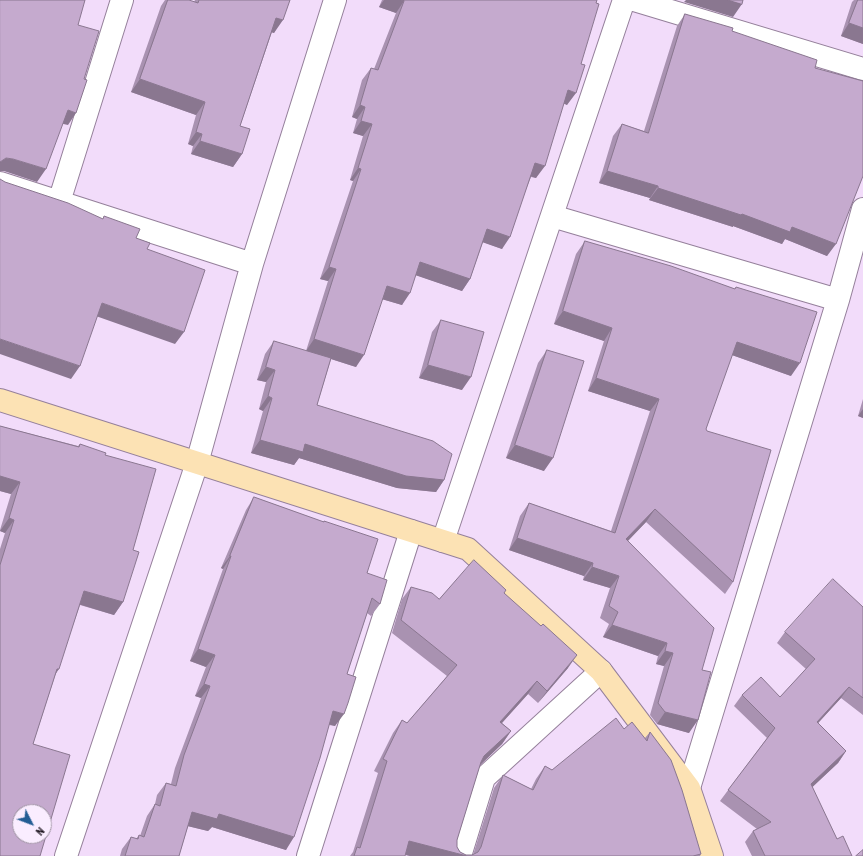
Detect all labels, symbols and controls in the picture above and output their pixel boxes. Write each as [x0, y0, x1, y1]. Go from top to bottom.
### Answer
north arrow [12, 804, 52, 844]
text: N [33, 824, 48, 838]

